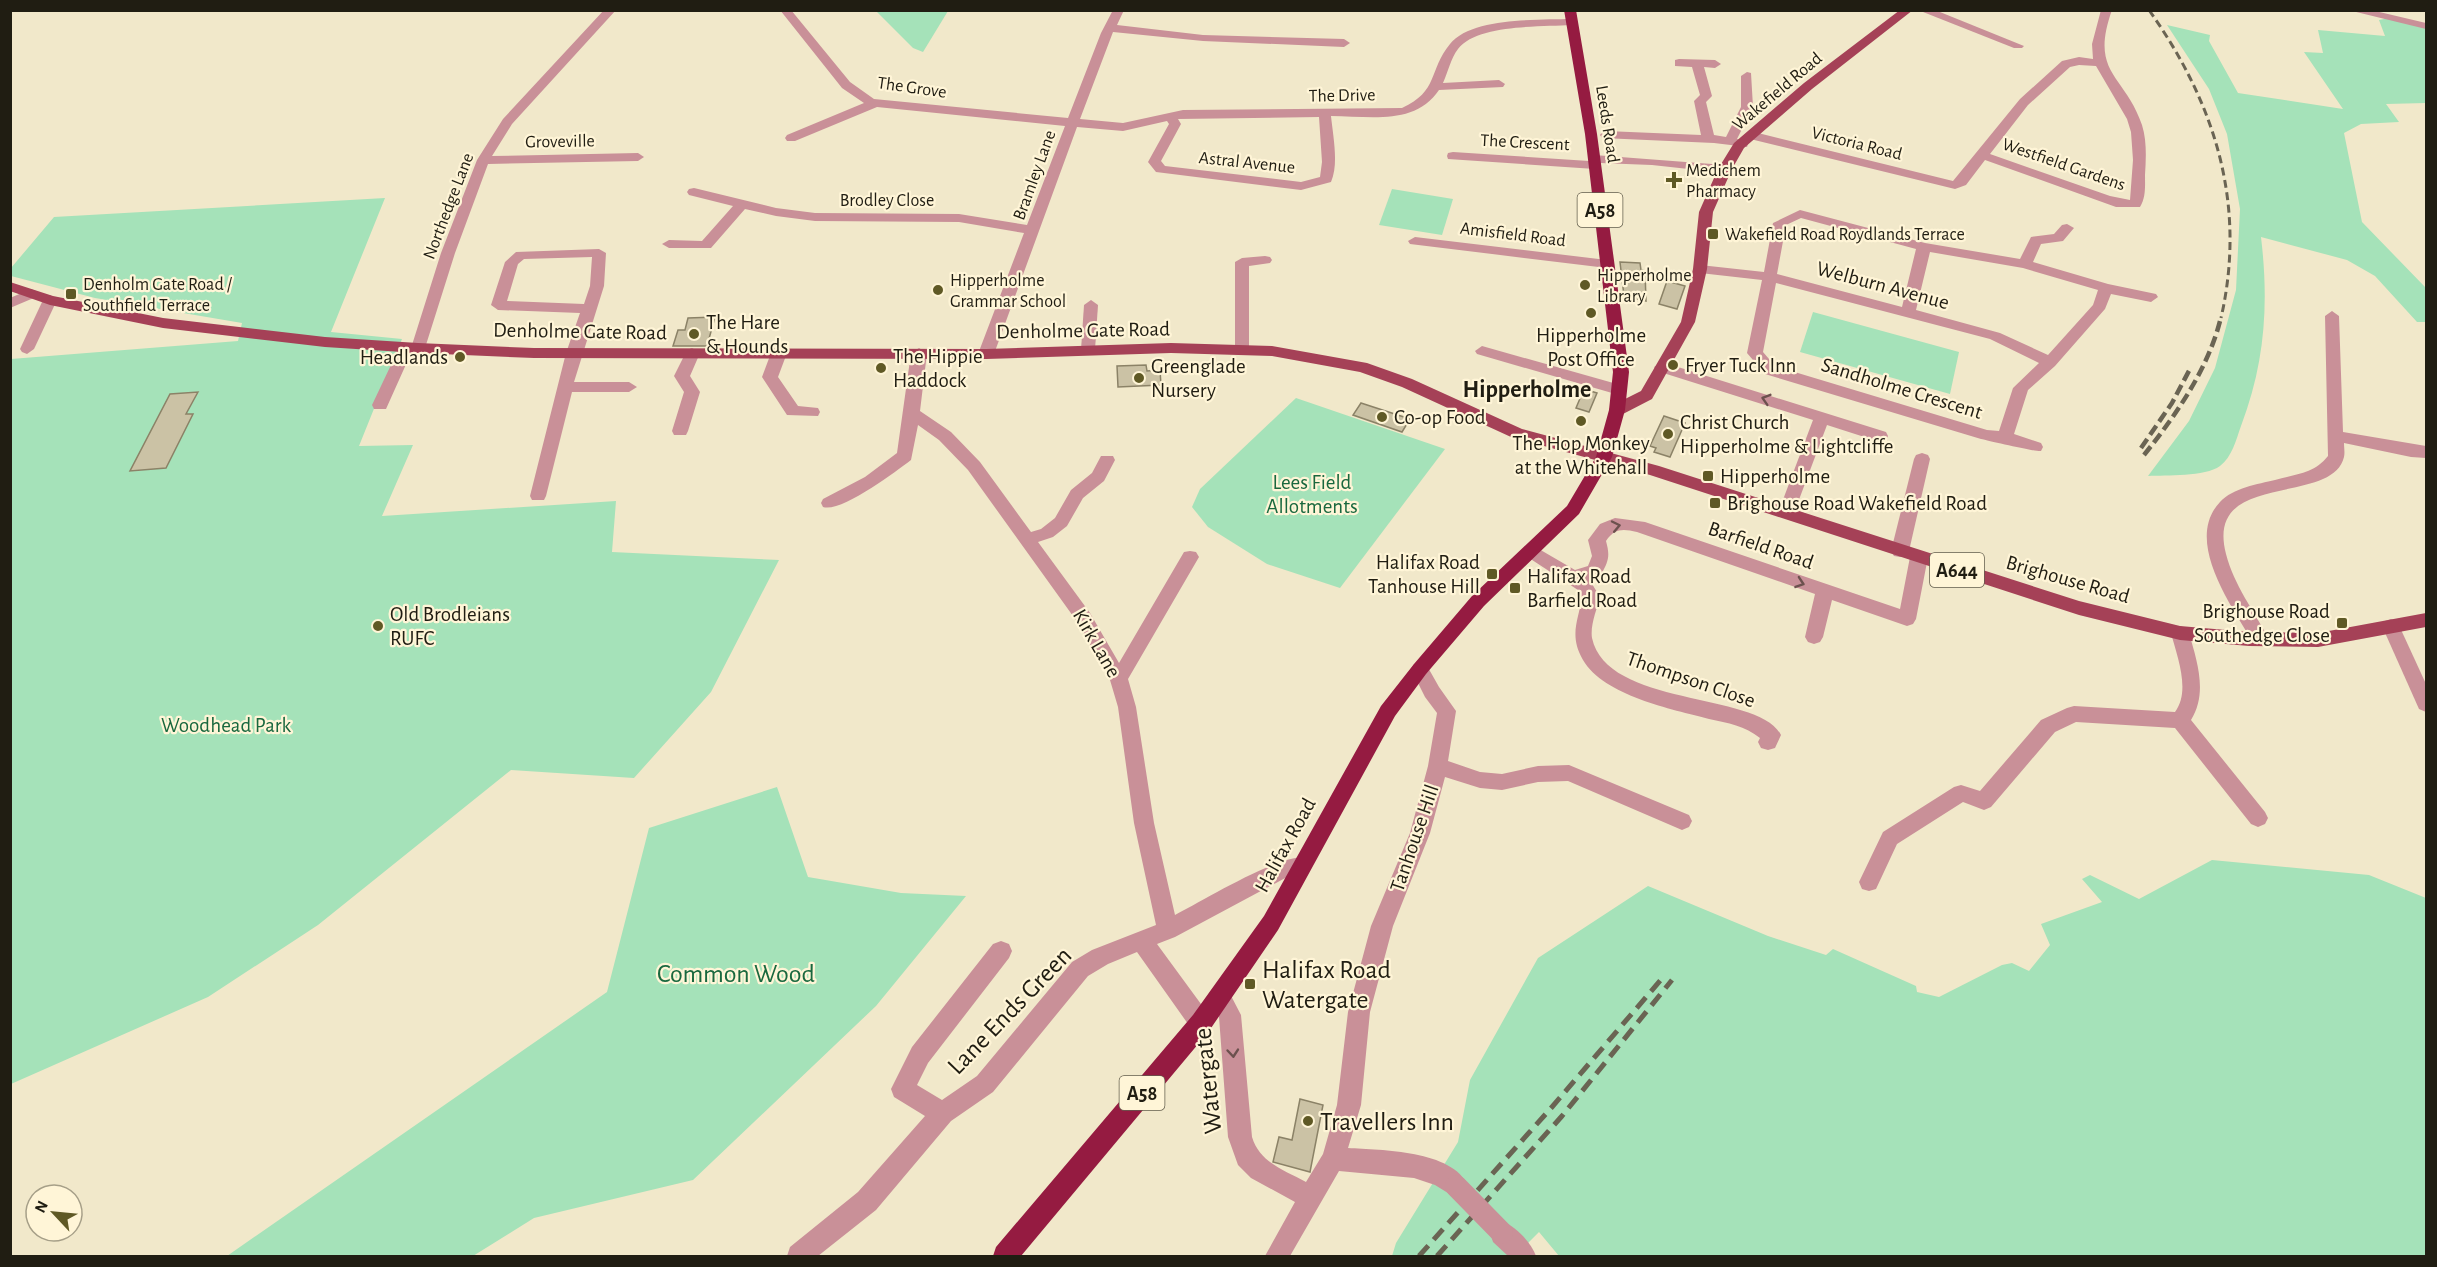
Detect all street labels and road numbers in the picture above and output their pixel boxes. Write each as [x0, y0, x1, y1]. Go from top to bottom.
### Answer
street label: Wakefield Road [1730, 49, 1826, 134]
street label: The Grove [876, 74, 948, 102]
street label: Leeds Road [1592, 84, 1622, 164]
street label: The Drive [1309, 86, 1376, 106]
street label: Victoria Road [1810, 124, 1904, 164]
street label: Bramley Lane [1010, 128, 1060, 223]
street label: Groveville [525, 132, 595, 152]
street label: The Crescent [1480, 132, 1570, 154]
street label: Westfield Gardens [2000, 135, 2128, 194]
street label: Astral Avenue [1198, 149, 1296, 177]
street label: Northedge Lane [420, 151, 477, 262]
street label: Brodley Close [840, 192, 934, 210]
road number: A58 [1578, 193, 1622, 227]
street label: Amisfield Road [1459, 220, 1567, 250]
street label: Welburn Avenue [1814, 258, 1951, 313]
street label: Denholme Gate Road [996, 318, 1170, 343]
street label: Denholme Gate Road [493, 319, 667, 344]
street label: Sandholme Crescent [1819, 354, 1985, 423]
street label: Barfield Road [1705, 518, 1816, 573]
street label: Brighouse Road [2004, 552, 2132, 607]
road number: A644 [1930, 553, 1984, 587]
street label: Kirk Lane [1069, 605, 1124, 681]
street label: Thompson Close [1624, 648, 1758, 711]
street label: Tanhouse Hill [1386, 782, 1443, 894]
street label: Halifax Road [1251, 795, 1320, 896]
street label: Lane Ends Green [943, 942, 1077, 1079]
street label: Watergate [1190, 1027, 1226, 1135]
road number: A58 [1120, 1076, 1164, 1110]

